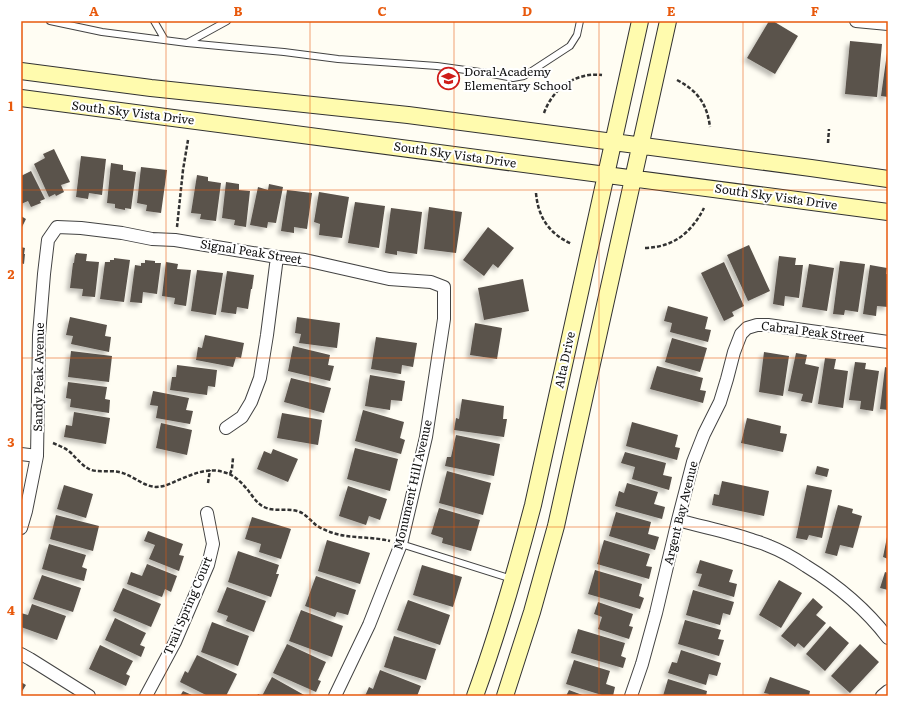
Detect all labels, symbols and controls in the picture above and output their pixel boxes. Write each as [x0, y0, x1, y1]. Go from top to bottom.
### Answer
text: A [89, 1, 99, 20]
text: B [234, 1, 243, 20]
text: C [377, 1, 387, 20]
text: D [522, 1, 532, 20]
text: E [667, 1, 676, 20]
text: F [811, 1, 819, 20]
place label: Doral Academy Elementary School [464, 62, 572, 94]
school or university icon: Doral Academy Elementary School [435, 66, 461, 92]
text: 1 [8, 96, 14, 115]
street label: South Sky Vista Drive [71, 96, 195, 128]
street label: South Sky Vista Drive [393, 137, 518, 172]
street label: South Sky Vista Drive [714, 179, 839, 214]
street label: Signal Peak Street [199, 234, 303, 268]
text: 2 [8, 264, 15, 283]
street label: Cabral Peak Street [760, 316, 866, 346]
street label: Sandy Peak Avenue [28, 322, 48, 432]
street label: Alta Drive [549, 330, 579, 390]
street label: Monument Hill Avenue [388, 418, 436, 552]
text: 3 [7, 432, 15, 451]
street label: Argent Bay Avenue [658, 459, 702, 567]
street label: Trail Spring Court [158, 553, 216, 658]
text: 4 [7, 600, 15, 619]

